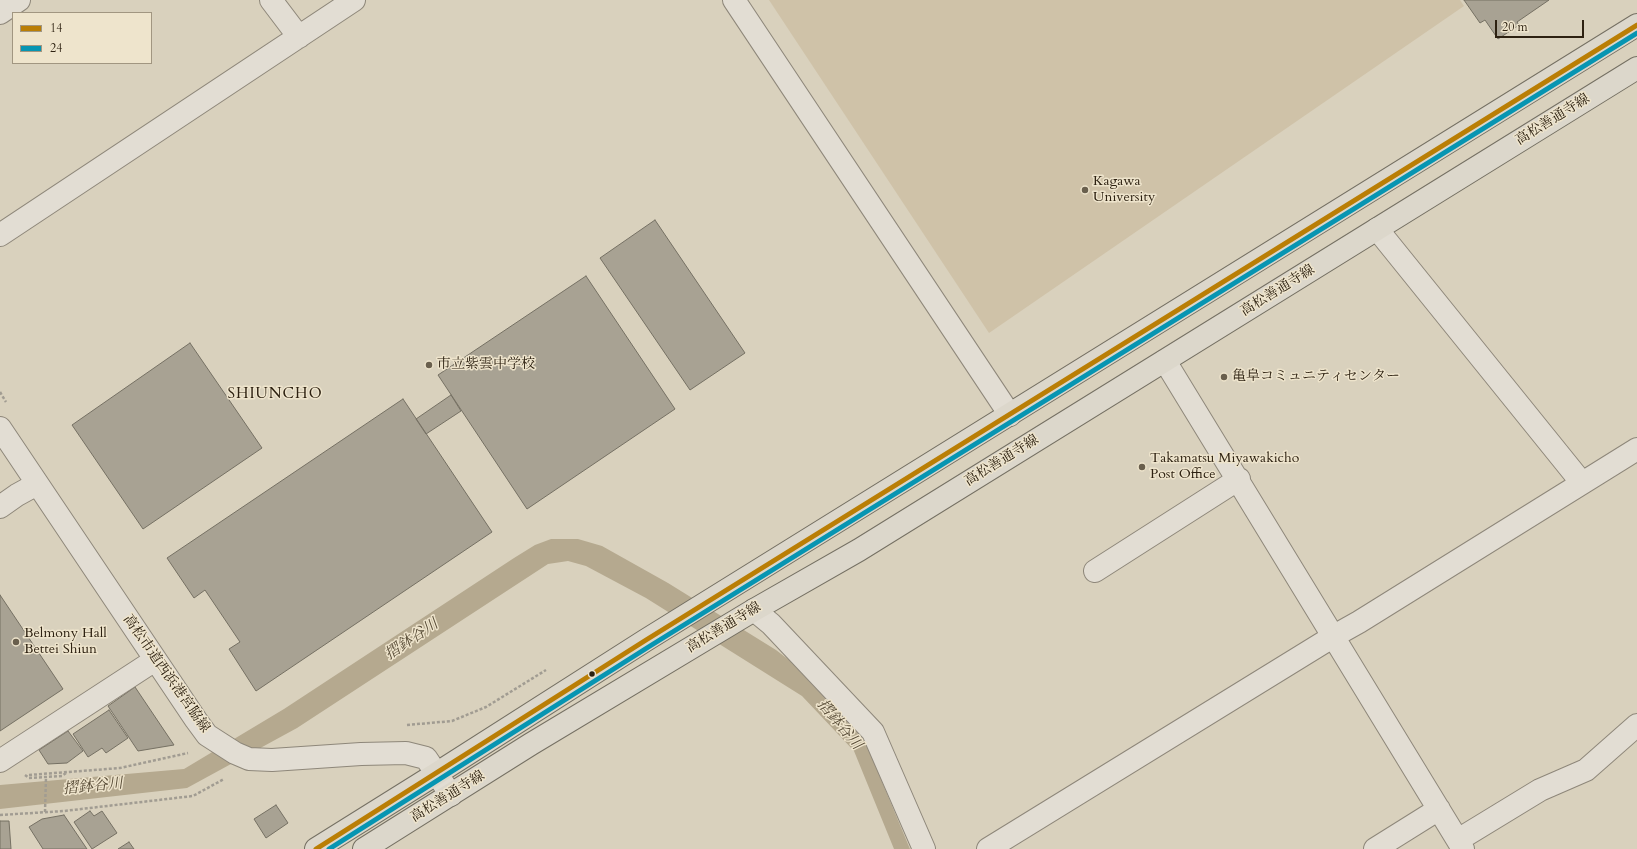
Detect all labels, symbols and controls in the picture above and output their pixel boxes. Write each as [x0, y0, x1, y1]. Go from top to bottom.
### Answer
legend [12, 12, 152, 64]
scale bar [1497, 12, 1586, 38]
text: 20 m [1502, 19, 1528, 35]
text: 14 [50, 20, 62, 36]
text: 24 [50, 40, 62, 56]
street label: 高松善通寺線 [1513, 91, 1593, 149]
place label: Kagawa University [1093, 174, 1155, 206]
marker: Kagawa University [1080, 185, 1090, 195]
street label: 高松善通寺線 [1238, 262, 1318, 320]
place label: 市立紫雲中学校 [437, 357, 535, 373]
marker: 市立紫雲中学校 [424, 360, 434, 370]
place label: 亀阜コミュニティセンター [1232, 369, 1400, 385]
marker: 亀阜コミュニティセンター [1219, 372, 1229, 382]
district label: SHIUNCHO [227, 386, 323, 404]
street label: 高松善通寺線 [962, 432, 1042, 490]
place label: Takamatsu Miyawakicho Post Office [1150, 451, 1299, 484]
marker: Takamatsu Miyawakicho Post Office [1137, 462, 1147, 472]
street label: 高松善通寺線 [684, 599, 764, 657]
street label: 高松市道西浜港宮脇線 [119, 612, 213, 736]
water label: 摺鉢谷川 [382, 616, 442, 664]
place label: Belmony Hall Bettei Shiun [24, 626, 107, 658]
marker: Belmony Hall Bettei Shiun [11, 637, 21, 647]
unlabelled marker [587, 669, 597, 679]
water label: 摺鉢谷川 [813, 696, 865, 754]
street label: 高松善通寺線 [408, 768, 488, 826]
water label: 摺鉢谷川 [62, 775, 124, 799]

